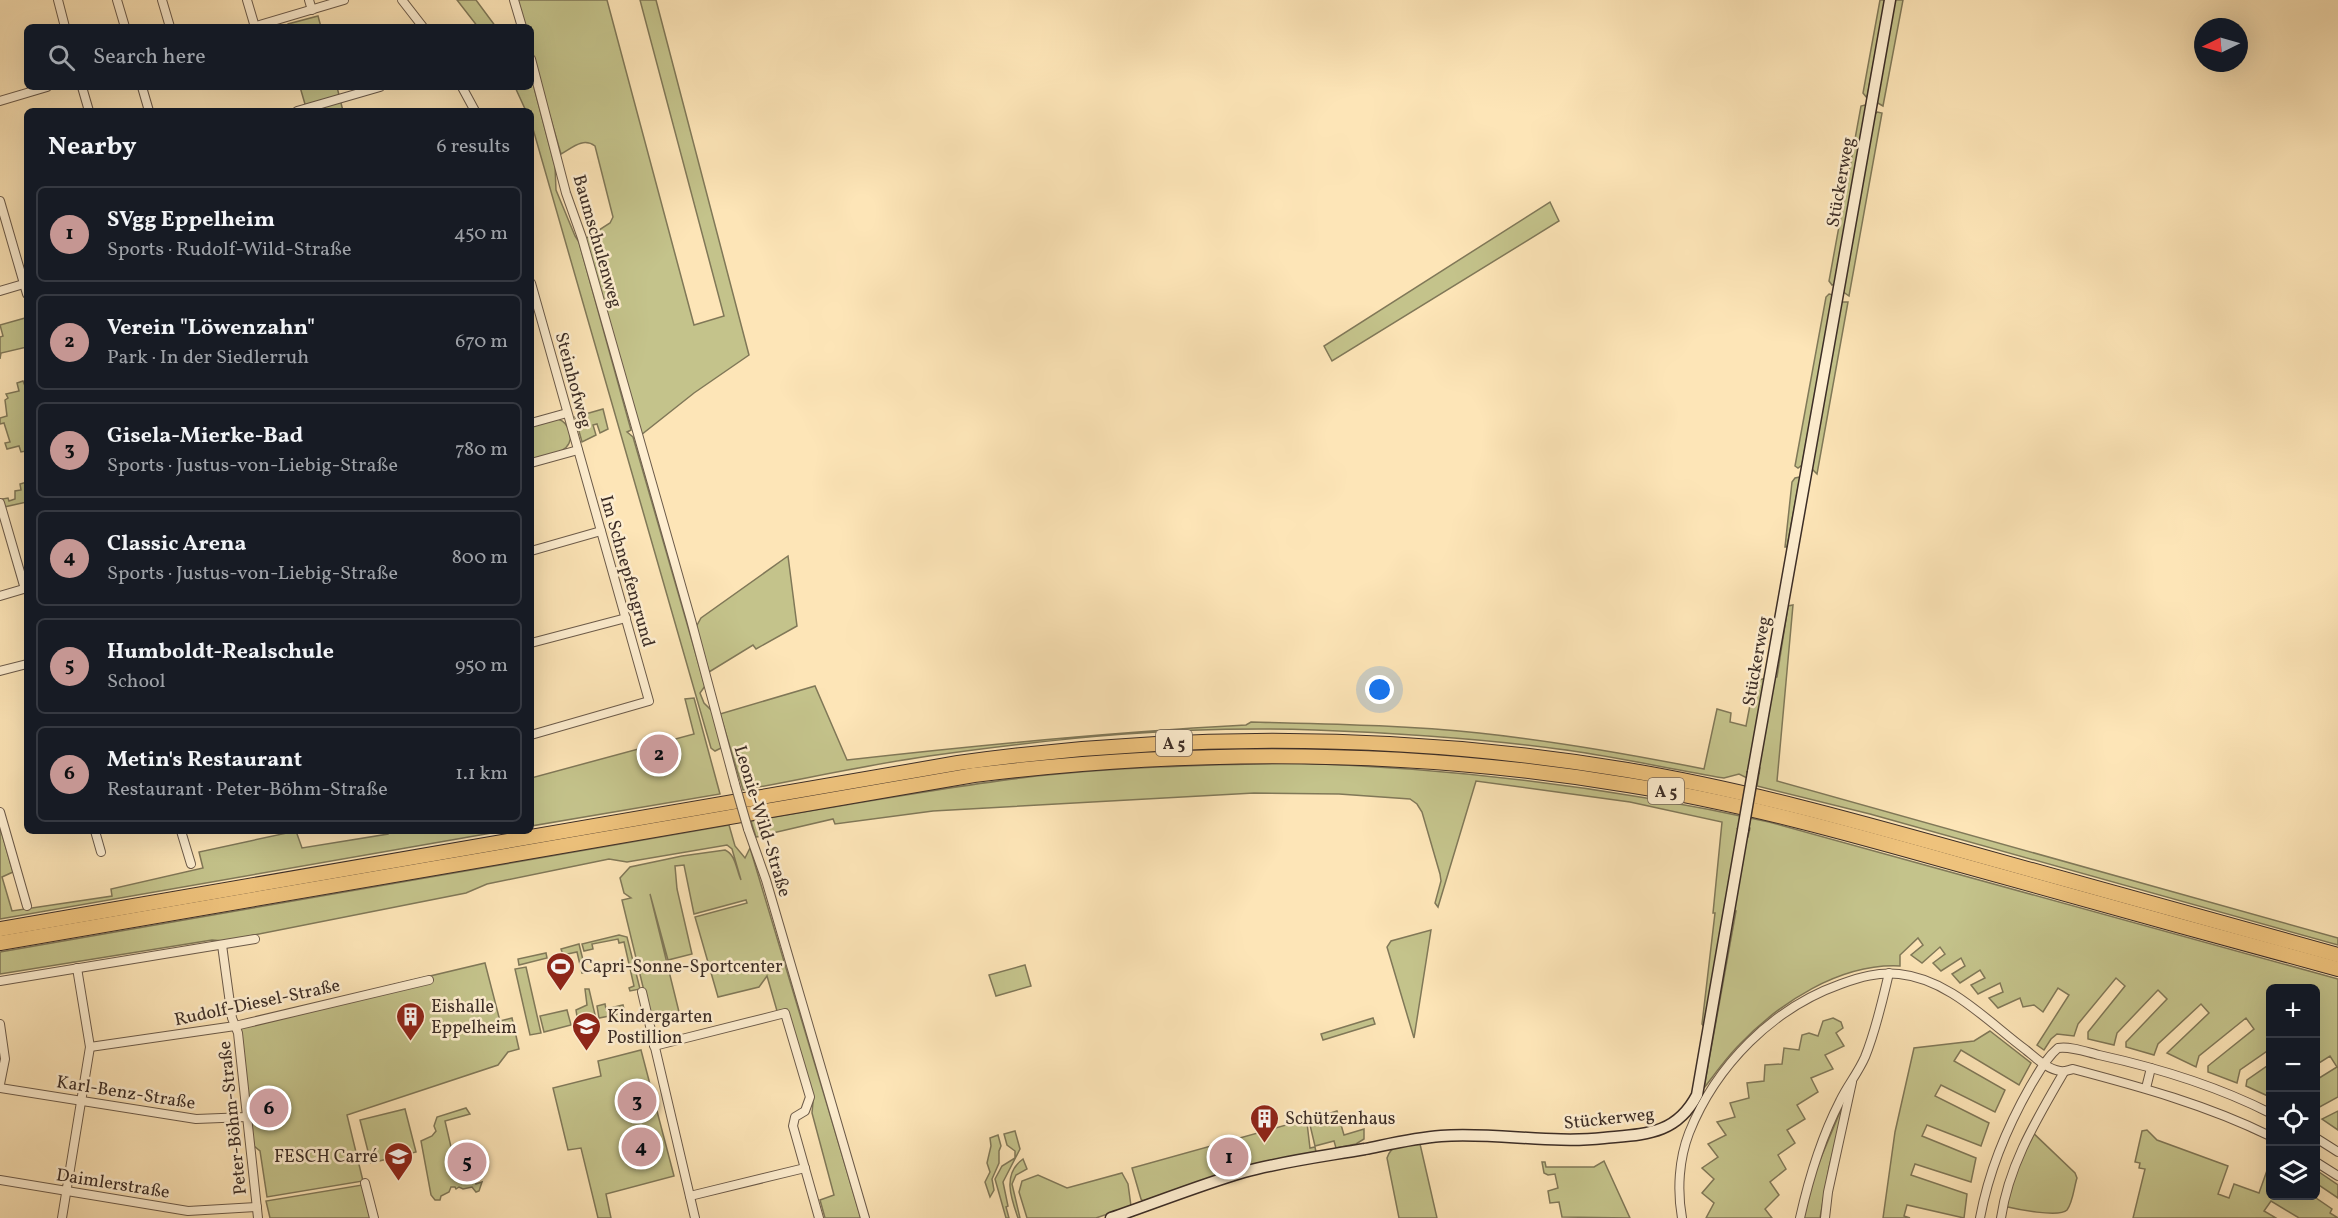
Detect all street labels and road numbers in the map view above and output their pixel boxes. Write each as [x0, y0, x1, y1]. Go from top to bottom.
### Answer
street label: Stückerweg [1821, 135, 1862, 229]
street label: Baumschulenweg [566, 172, 628, 311]
street label: Steinhofweg [548, 329, 597, 431]
street label: Im Schnepfengrund [593, 493, 660, 650]
street label: Stückerweg [1737, 614, 1778, 708]
road number: A 5 [1156, 730, 1192, 756]
street label: Leonie-Wild-Straße [727, 743, 797, 900]
road number: A 5 [1648, 778, 1684, 804]
street label: Rudolf-Diesel-Straße [172, 974, 342, 1033]
street label: Peter-Böhm-Straße [213, 1040, 254, 1196]
street label: Karl-Benz-Straße [55, 1070, 197, 1117]
street label: Stückerweg [1563, 1102, 1656, 1137]
street label: Daimlerstraße [54, 1163, 171, 1206]

